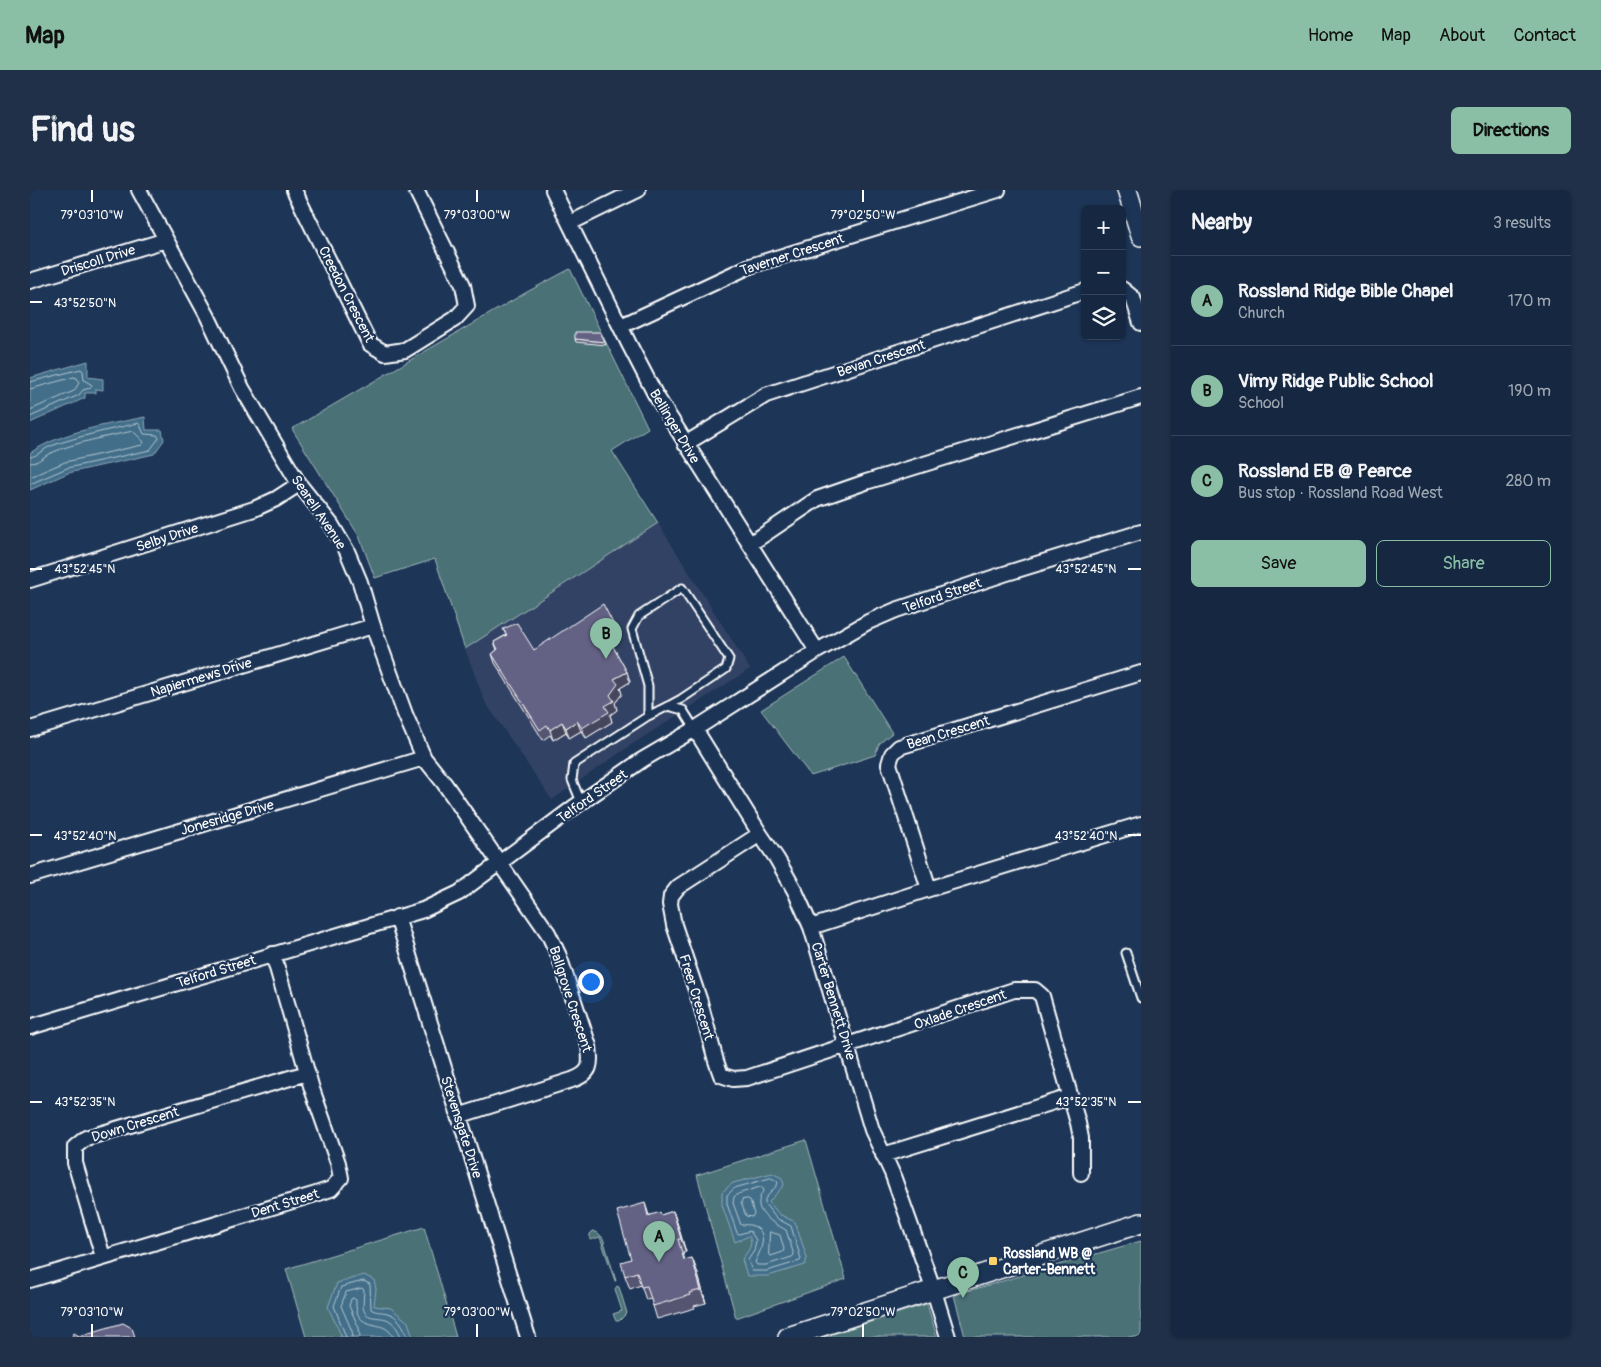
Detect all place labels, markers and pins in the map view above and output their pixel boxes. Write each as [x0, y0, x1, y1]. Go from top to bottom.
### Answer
pin: B [590, 618, 622, 659]
pin: A [643, 1221, 675, 1262]
place label: Rossland WB @ Carter-Bennett [1003, 1245, 1096, 1278]
marker: Rossland WB @ Carter-Bennett [987, 1255, 999, 1267]
pin: C [947, 1257, 979, 1298]

